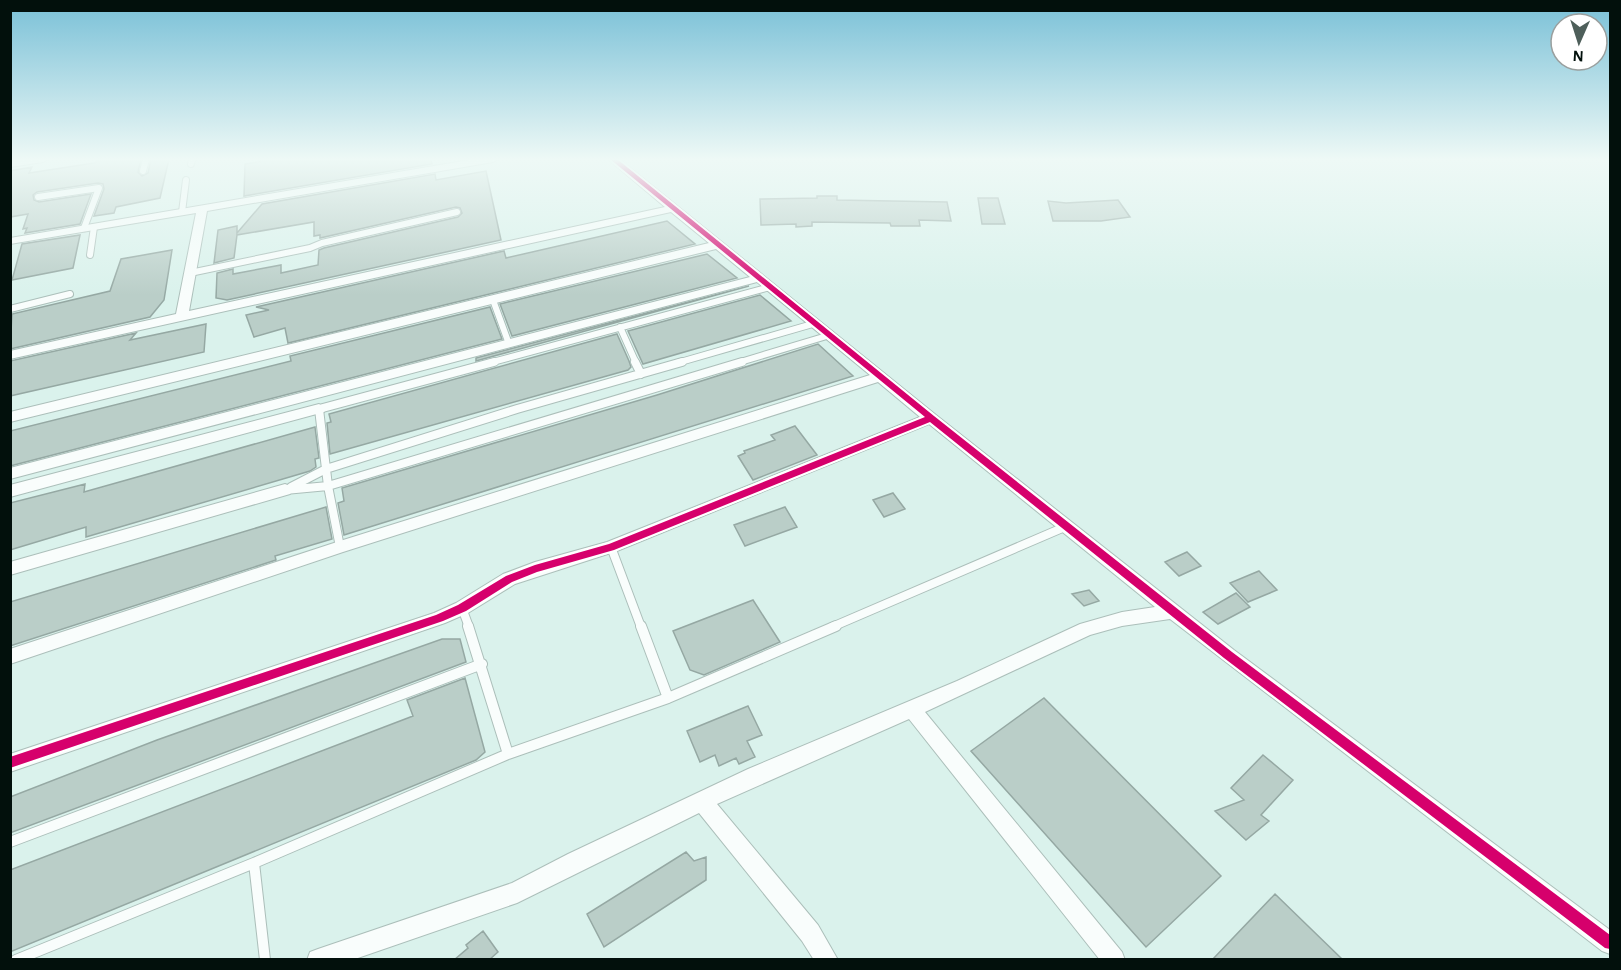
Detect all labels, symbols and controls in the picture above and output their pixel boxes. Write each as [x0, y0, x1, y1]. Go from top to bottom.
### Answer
north arrow [1549, 12, 1609, 72]
text: N [1572, 48, 1584, 64]

